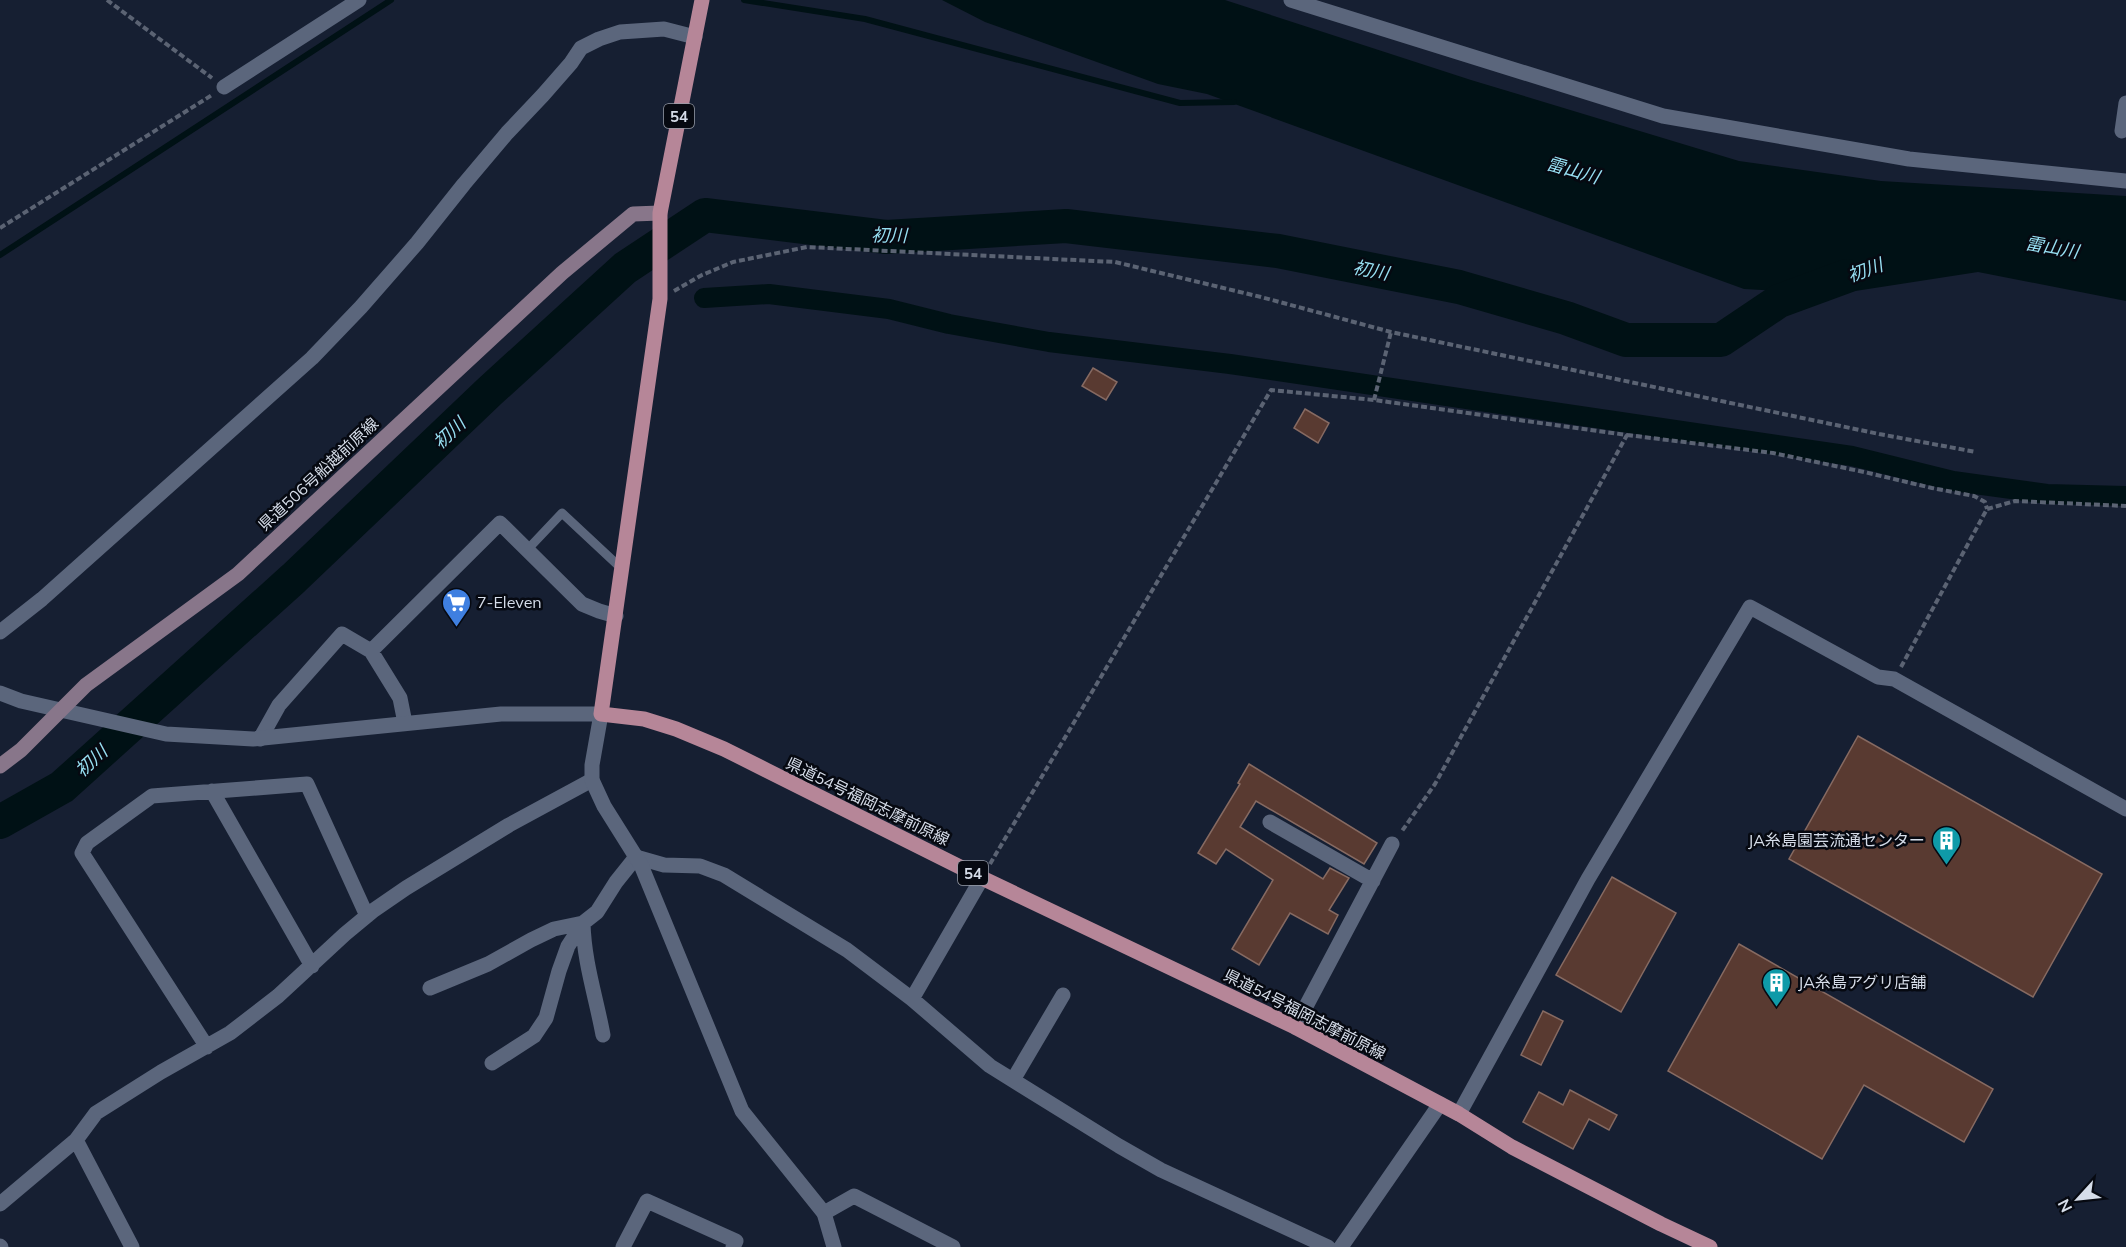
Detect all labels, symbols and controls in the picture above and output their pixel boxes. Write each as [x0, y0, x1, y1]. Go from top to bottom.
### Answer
road number: 54 [664, 104, 694, 128]
water label: 雷山川 [1544, 152, 1604, 189]
water label: 初川 [871, 223, 909, 247]
water label: 雷山川 [2023, 231, 2083, 263]
water label: 初川 [1844, 252, 1888, 287]
water label: 初川 [1351, 255, 1393, 285]
water label: 初川 [428, 411, 471, 454]
street label: 県道506号船越前原線 [254, 413, 382, 535]
supermarket icon: 7-Eleven [440, 586, 472, 628]
place label: 7-Eleven [477, 592, 542, 612]
water label: 初川 [70, 739, 114, 782]
street label: 県道54号福岡志摩前原線 [783, 753, 953, 849]
building icon: JA糸島園芸流通センター [1930, 824, 1962, 866]
place label: JA糸島園芸流通センター [1748, 830, 1925, 850]
road number: 54 [958, 861, 988, 885]
street label: 県道54号福岡志摩前原線 [1221, 964, 1389, 1064]
building icon: JA糸島アグリ店舗 [1761, 966, 1793, 1008]
place label: JA糸島アグリ店舗 [1798, 972, 1926, 992]
north arrow [2048, 1169, 2108, 1229]
text: N [2053, 1196, 2076, 1216]

